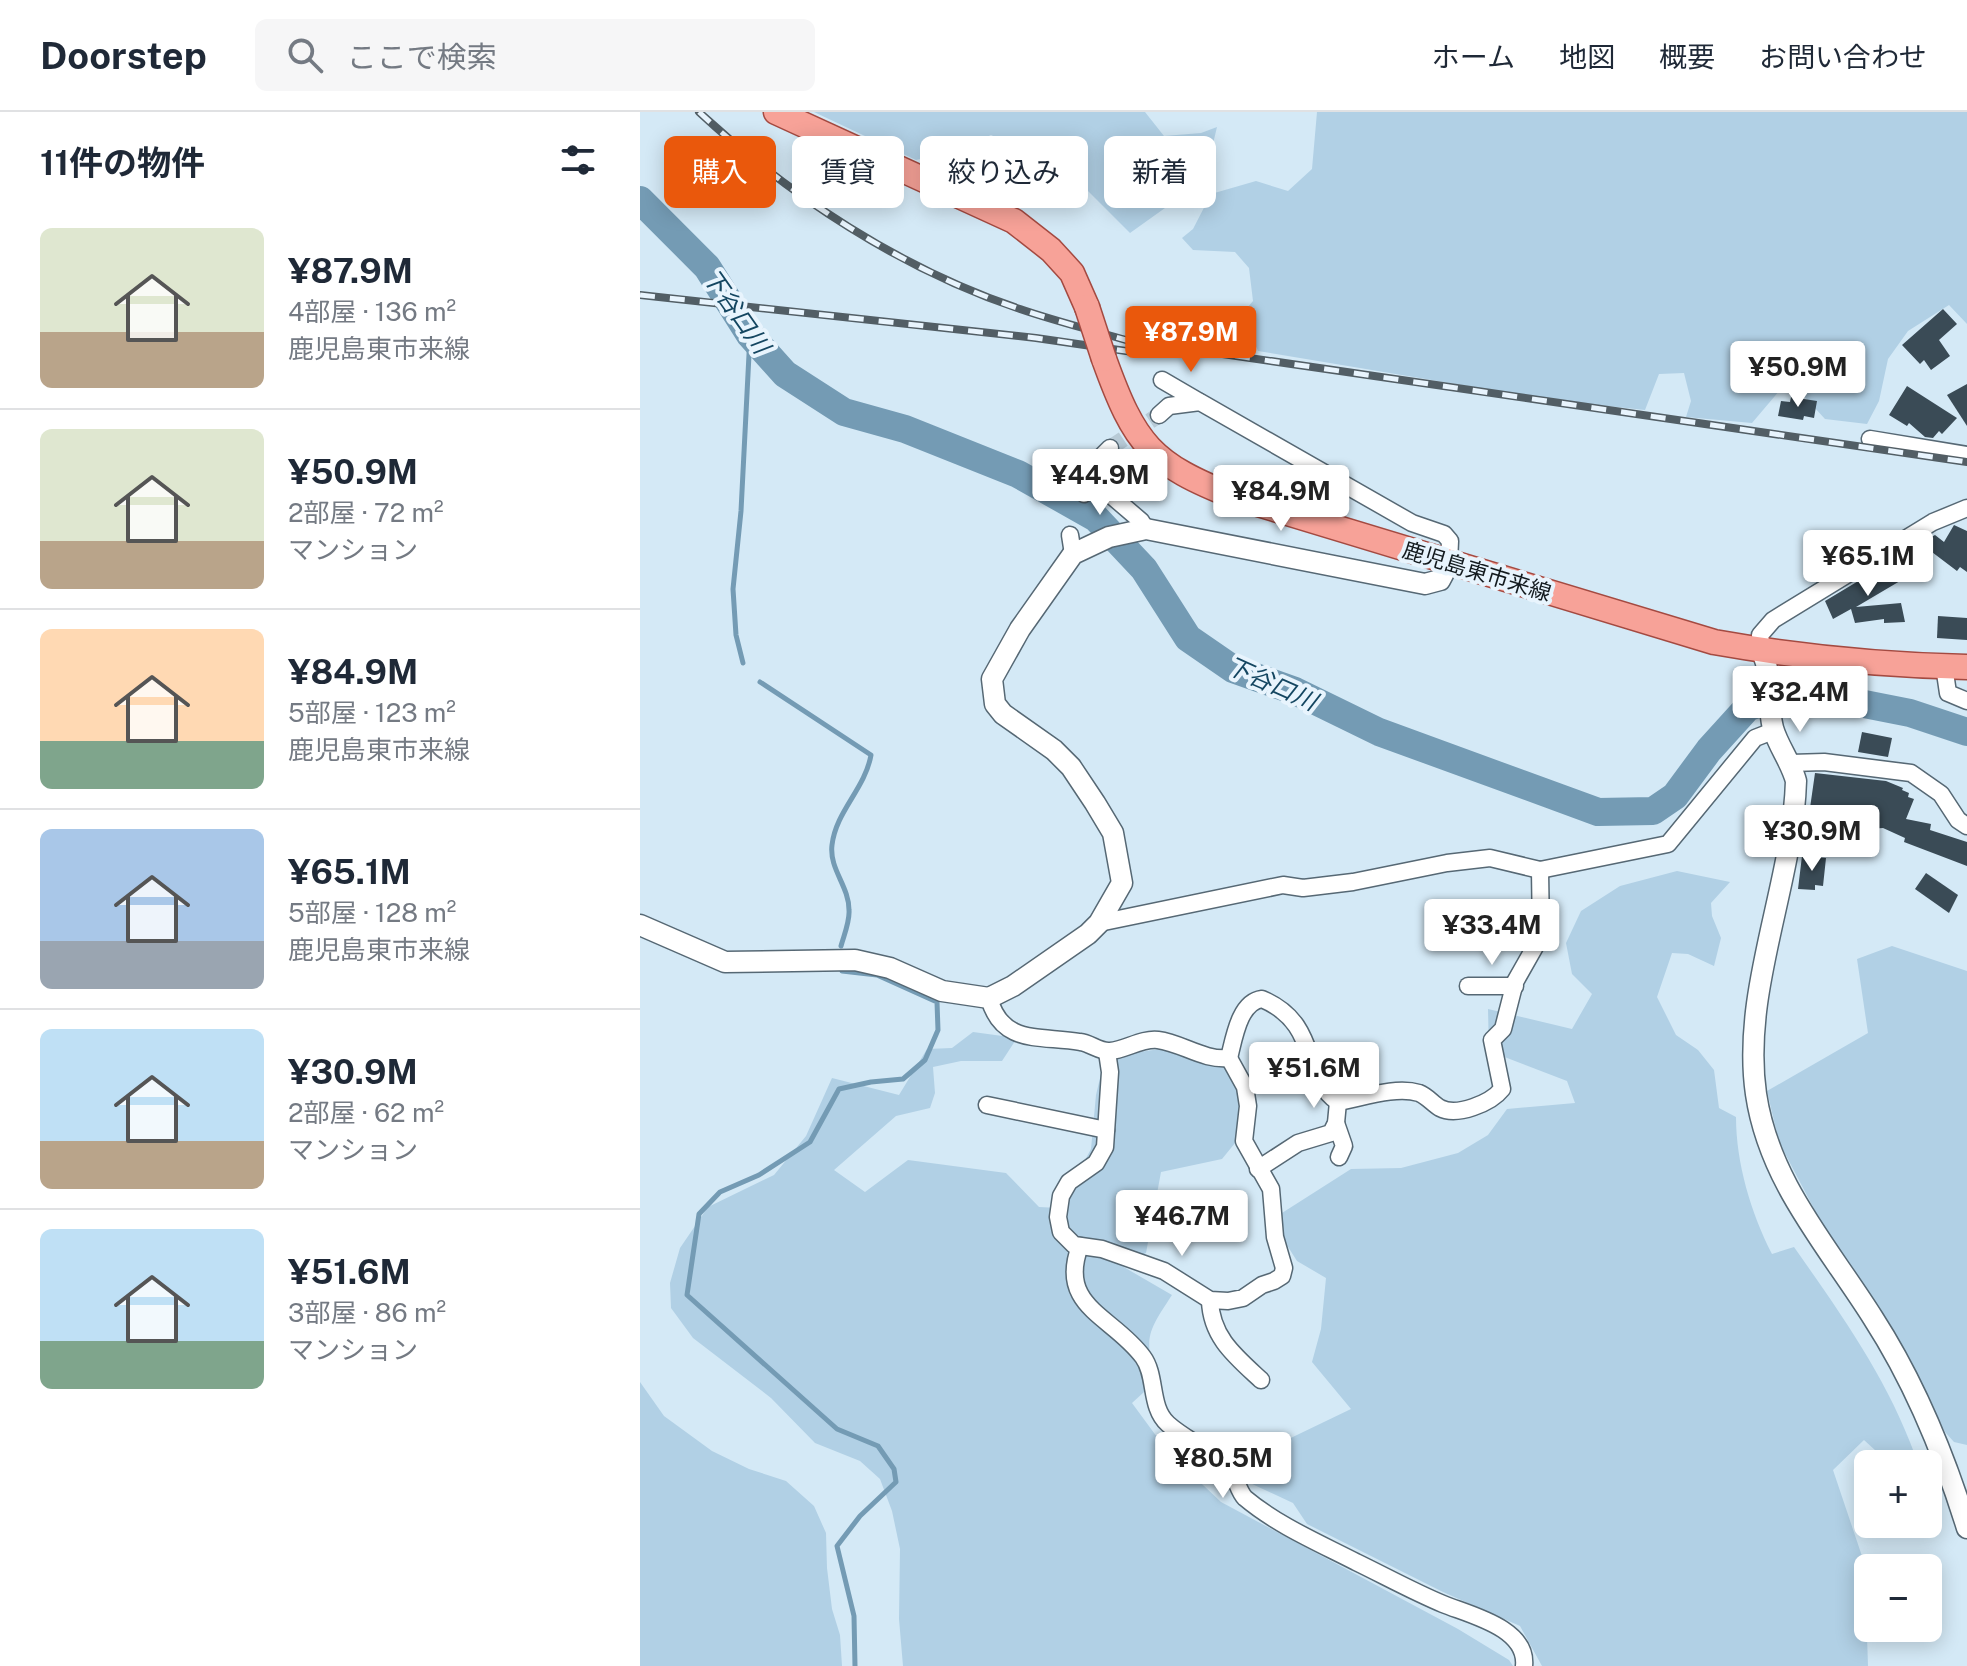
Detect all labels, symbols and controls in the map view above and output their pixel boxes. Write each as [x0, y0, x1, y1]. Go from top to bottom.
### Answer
search box [255, 19, 815, 91]
text: Doorstep [40, 33, 207, 78]
icon: search [283, 33, 327, 77]
text: ここで検索 [347, 39, 497, 75]
text: ホーム [1432, 40, 1515, 73]
text: 地図 [1559, 40, 1615, 73]
text: 概要 [1659, 40, 1715, 73]
text: お問い合わせ [1759, 40, 1927, 73]
chip: 購入 [664, 136, 776, 208]
chip: 賃貸 [792, 136, 904, 208]
chip: 絞り込み [920, 136, 1088, 208]
chip: 新着 [1104, 136, 1216, 208]
icon: filters [556, 138, 600, 182]
text: 11件の物件 [40, 143, 205, 183]
text: ¥87.9M [288, 251, 413, 291]
icon: home [104, 260, 200, 356]
water label: 下谷口川 [698, 264, 778, 361]
text: 4部屋 · 136 m² [288, 296, 456, 327]
pin: ¥87.9M [1126, 306, 1256, 374]
text: ¥87.9M [1143, 316, 1239, 347]
text: 鹿児島東市来線 [288, 333, 470, 364]
pin: ¥50.9M [1733, 341, 1863, 409]
text: ¥50.9M [1748, 351, 1848, 382]
pin: ¥44.9M [1035, 449, 1165, 517]
text: ¥50.9M [288, 452, 418, 492]
text: ¥44.9M [1050, 459, 1150, 490]
icon: home [104, 461, 200, 557]
pin: ¥84.9M [1216, 465, 1346, 533]
text: ¥84.9M [1231, 475, 1331, 506]
text: 2部屋 · 72 m² [288, 497, 444, 528]
pin: ¥65.1M [1803, 530, 1933, 598]
text: マンション [288, 534, 418, 565]
street label: 鹿児島東市来線 [1400, 536, 1554, 606]
text: ¥65.1M [1821, 540, 1915, 571]
water label: 下谷口川 [1222, 651, 1324, 717]
text: ¥84.9M [288, 652, 418, 692]
icon: home [104, 661, 200, 757]
pin: ¥32.4M [1735, 666, 1865, 734]
text: ¥32.4M [1751, 676, 1849, 707]
text: 5部屋 · 123 m² [288, 697, 456, 728]
text: 鹿児島東市来線 [288, 734, 470, 765]
pin: ¥30.9M [1747, 805, 1877, 873]
text: ¥30.9M [1762, 815, 1862, 846]
text: ¥65.1M [288, 852, 411, 892]
icon: home [104, 861, 200, 957]
text: 5部屋 · 128 m² [288, 897, 456, 928]
pin: ¥33.4M [1427, 899, 1557, 967]
text: ¥33.4M [1442, 909, 1542, 940]
text: 鹿児島東市来線 [288, 934, 470, 965]
pin: ¥51.6M [1249, 1042, 1379, 1110]
text: ¥30.9M [288, 1052, 418, 1092]
text: ¥51.6M [1267, 1052, 1361, 1083]
icon: home [104, 1061, 200, 1157]
text: 2部屋 · 62 m² [288, 1097, 444, 1128]
text: マンション [288, 1134, 418, 1165]
pin: ¥46.7M [1117, 1190, 1247, 1258]
text: ¥46.7M [1134, 1200, 1230, 1231]
text: ¥51.6M [288, 1252, 411, 1292]
icon: home [104, 1261, 200, 1357]
text: 3部屋 · 86 m² [288, 1297, 446, 1328]
text: マンション [288, 1334, 418, 1365]
pin: ¥80.5M [1158, 1432, 1288, 1500]
text: ¥80.5M [1173, 1442, 1273, 1473]
map controls [1854, 1450, 1942, 1642]
button: + [1854, 1450, 1942, 1538]
button: − [1854, 1554, 1942, 1642]

